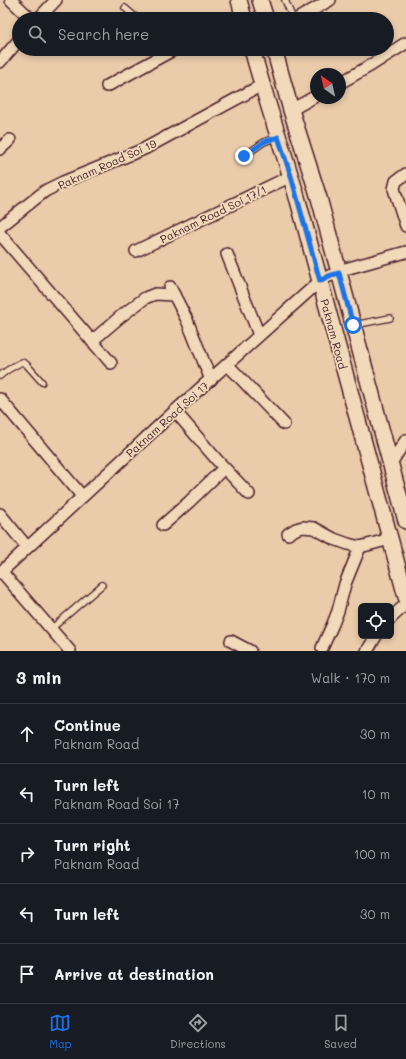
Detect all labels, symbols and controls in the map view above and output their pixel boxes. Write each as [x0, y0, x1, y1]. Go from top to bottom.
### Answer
search box [12, 12, 394, 56]
icon: search [26, 23, 48, 45]
text: Search here [58, 24, 149, 44]
north arrow [310, 68, 346, 104]
street label: Paknam Road Soi 19 [55, 135, 159, 193]
route end [235, 147, 253, 165]
street label: Paknam Road Soi 17/1 [157, 182, 269, 246]
street label: Paknam Road [317, 297, 351, 371]
route start [344, 316, 362, 334]
street label: Paknam Road Soi 17 [123, 378, 211, 460]
map controls [358, 603, 394, 639]
button: locate [358, 603, 394, 639]
text: 3 min [16, 666, 61, 688]
text: Walk · 170 m [311, 669, 390, 686]
text: Continue [54, 715, 121, 735]
icon: ahead [16, 723, 38, 745]
text: 30 m [360, 725, 390, 742]
text: Paknam Road [54, 735, 139, 752]
text: Turn left [54, 775, 119, 795]
icon: left [16, 783, 38, 805]
text: 10 m [362, 785, 390, 802]
text: Paknam Road Soi 17 [54, 795, 180, 812]
text: Turn right [54, 835, 131, 855]
icon: right [16, 843, 38, 865]
text: 100 m [354, 845, 390, 862]
text: Paknam Road [54, 855, 139, 872]
icon: left [16, 903, 38, 925]
text: Turn left [54, 904, 119, 924]
text: 30 m [360, 905, 390, 922]
icon: arrive [16, 963, 38, 985]
text: Arrive at destination [54, 964, 214, 984]
tab: Map [49, 1012, 72, 1051]
tab: Directions [170, 1012, 226, 1051]
tab: Saved [324, 1012, 357, 1051]

